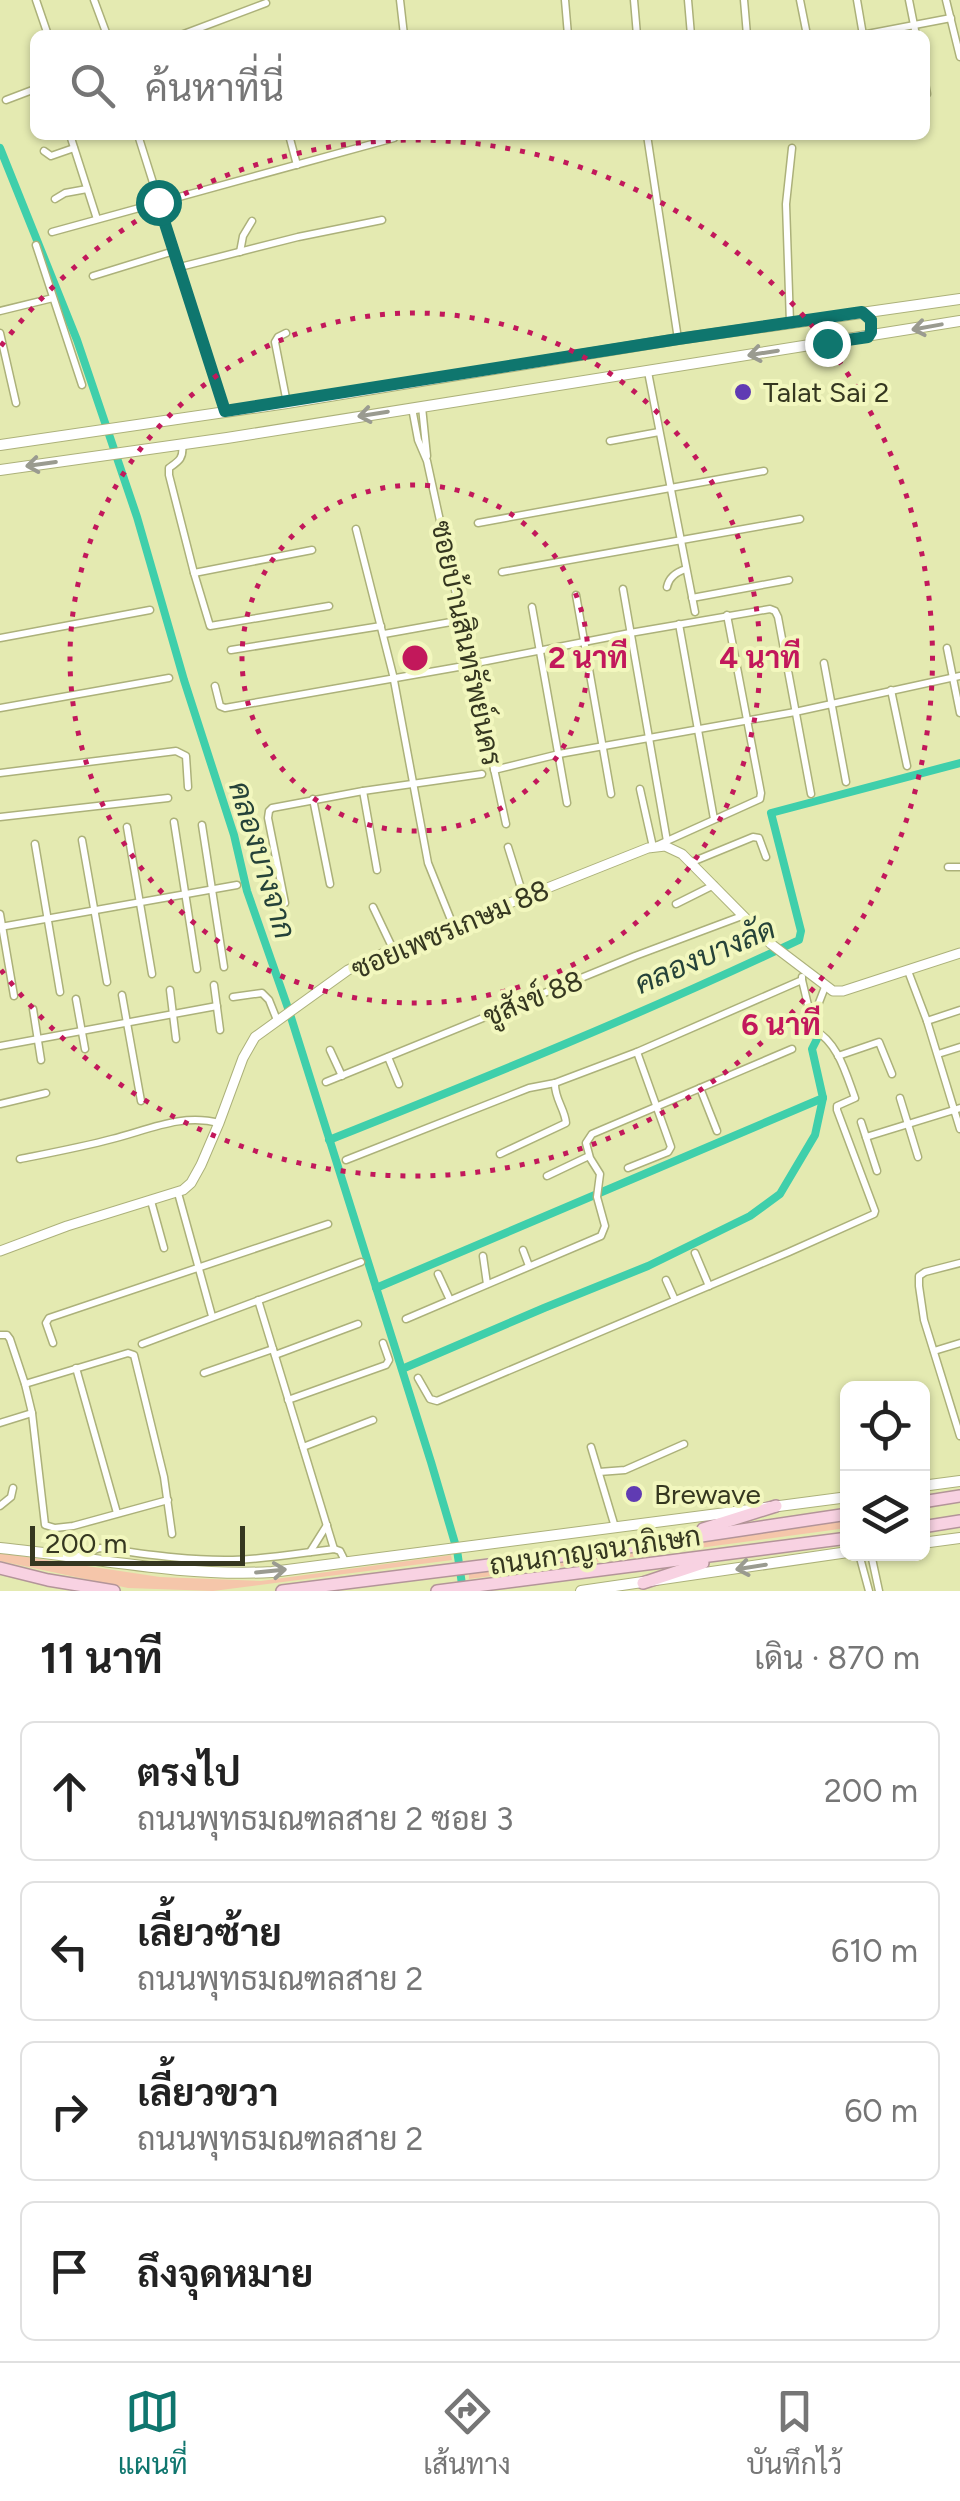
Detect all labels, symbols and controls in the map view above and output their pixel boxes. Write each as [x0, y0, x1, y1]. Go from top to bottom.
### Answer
search box [30, 30, 930, 140]
icon: search [65, 58, 120, 113]
text: ค้นหาที่นี่ [145, 65, 284, 111]
route start [136, 180, 182, 226]
one-way arrow [911, 318, 944, 337]
route end [805, 321, 851, 367]
one-way arrow [747, 344, 780, 363]
place label: Talat Sai 2 [763, 375, 890, 409]
marker: Talat Sai 2 [732, 381, 754, 403]
one-way arrow [357, 406, 390, 424]
one-way arrow [25, 455, 57, 473]
street label: ซอยบ้านสินทรัพย์นคร [424, 517, 512, 769]
text: 2 นาที [548, 638, 628, 676]
text: 4 นาที [719, 638, 801, 676]
centre of rings [397, 640, 433, 676]
water label: คลองบางจาก [221, 777, 304, 943]
street label: ซอยเพชรเกษม 88 [346, 872, 554, 986]
water label: คลองบางลัด [629, 909, 781, 1002]
street label: ชูสังข์ 88 [478, 961, 589, 1036]
text: 6 นาที [741, 1005, 821, 1043]
map controls [840, 1381, 930, 1561]
button: locate [840, 1381, 930, 1471]
button: layers [840, 1471, 930, 1561]
place label: Brewave [654, 1477, 761, 1511]
marker: Brewave [623, 1483, 645, 1505]
street label: ถนนกาญจนาภิเษก [487, 1518, 703, 1583]
scale bar [30, 1521, 245, 1566]
text: 200 m [45, 1526, 127, 1560]
one-way arrow [735, 1558, 768, 1576]
one-way arrow [254, 1561, 286, 1580]
text: 11 นาที [40, 1633, 163, 1684]
text: เดิน · 870 m [754, 1639, 920, 1677]
text: ตรงไป [137, 1750, 241, 1796]
icon: ahead [42, 1764, 97, 1819]
text: 200 m [824, 1772, 918, 1810]
text: ถนนพุทธมณฑลสาย 2 ซอย 3 [137, 1800, 513, 1838]
text: เลี้ยวซ้าย [137, 1910, 282, 1956]
icon: left [42, 1924, 97, 1979]
text: 610 m [831, 1932, 918, 1970]
text: ถนนพุทธมณฑลสาย 2 [137, 1960, 423, 1998]
text: เลี้ยวขวา [137, 2070, 279, 2116]
icon: right [42, 2084, 97, 2139]
text: 60 m [844, 2092, 918, 2130]
text: ถนนพุทธมณฑลสาย 2 [137, 2120, 423, 2158]
icon: arrive [42, 2244, 97, 2299]
text: ถึงจุดหมาย [137, 2251, 313, 2297]
tab: แผนที่ [118, 2384, 188, 2481]
tab: เส้นทาง [423, 2384, 511, 2481]
tab: บันทึกไว้ [746, 2384, 842, 2481]

